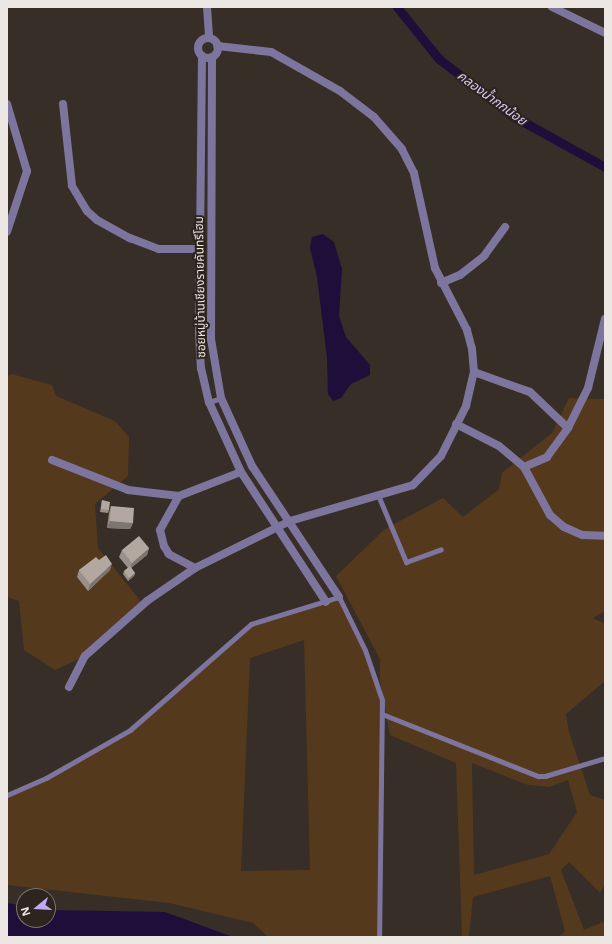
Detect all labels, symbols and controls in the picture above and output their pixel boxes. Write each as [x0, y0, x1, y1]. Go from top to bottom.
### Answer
water label: คลองน้ำกกน้อย [454, 68, 530, 128]
street label: ซอยหมู่บ้านเชียงรายคันทรีโฮม [192, 216, 208, 358]
north arrow [16, 888, 56, 928]
text: N [17, 905, 34, 918]

